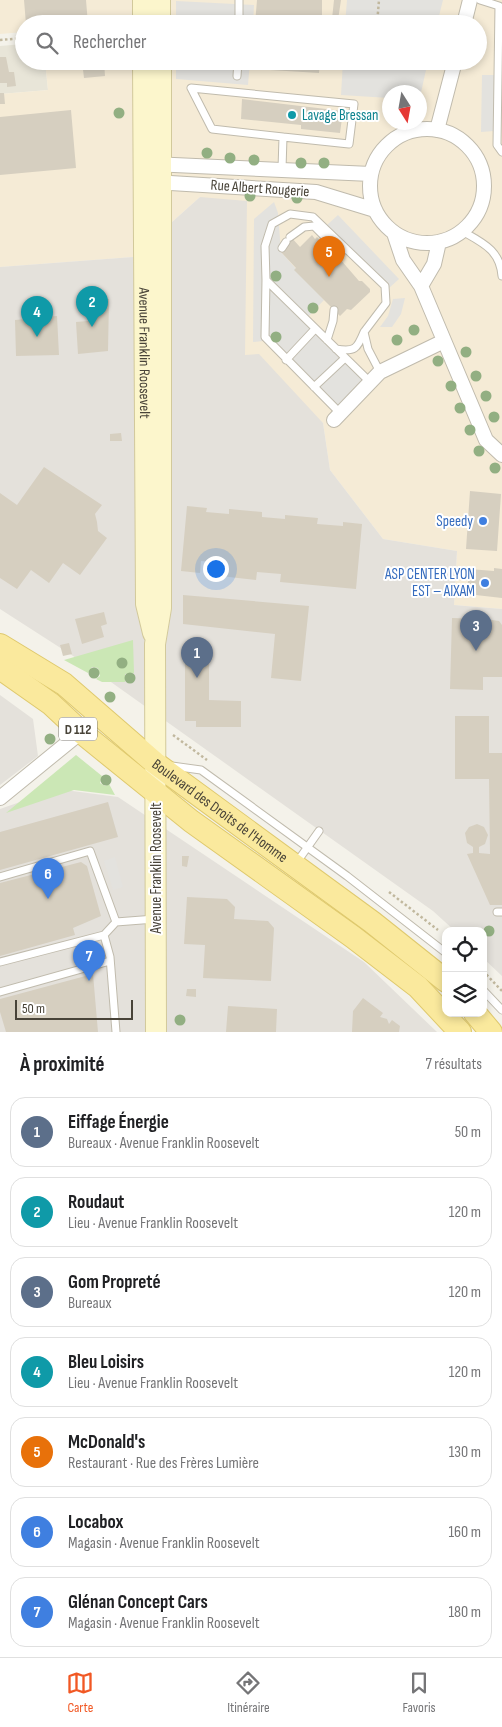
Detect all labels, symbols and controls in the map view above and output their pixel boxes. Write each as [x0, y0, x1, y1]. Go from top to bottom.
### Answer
search box [15, 15, 487, 70]
icon: search [33, 29, 61, 57]
text: Rechercher [73, 31, 147, 54]
north arrow [382, 85, 427, 130]
place label: Lavage Bressan [302, 106, 378, 125]
marker: Lavage Bressan [286, 109, 298, 121]
street label: Rue Albert Rougerie [210, 176, 310, 201]
pin: 5 [313, 236, 345, 277]
pin: 2 [76, 286, 108, 327]
street label: Avenue Franklin Roosevelt [134, 286, 154, 419]
pin: 4 [21, 296, 53, 337]
place label: Speedy [436, 512, 473, 531]
marker: Speedy [477, 515, 489, 527]
your location [203, 556, 229, 582]
place label: ASP CENTER LYON EST – AIXAM [384, 565, 475, 601]
marker: ASP CENTER LYON EST – AIXAM [479, 577, 491, 589]
pin: 3 [460, 610, 492, 651]
pin: 1 [181, 637, 213, 678]
road number: D 112 [59, 718, 97, 741]
street label: Boulevard des Droits de l'Homme [148, 755, 291, 867]
street label: Avenue Franklin Roosevelt [147, 802, 166, 935]
pin: 6 [32, 858, 64, 899]
map controls [442, 927, 487, 1017]
button: locate [442, 927, 487, 972]
pin: 7 [73, 940, 105, 981]
button: layers [442, 972, 487, 1017]
scale bar [15, 997, 132, 1020]
text: 50 m [22, 1000, 45, 1017]
text: À proximité [20, 1052, 105, 1077]
text: 7 résultats [425, 1055, 482, 1074]
text: Eiffage Énergie [68, 1111, 169, 1134]
text: 1 [34, 1123, 40, 1142]
text: 50 m [455, 1123, 481, 1142]
text: Bureaux · Avenue Franklin Roosevelt [68, 1134, 259, 1153]
text: Roudaut [68, 1191, 124, 1214]
text: 2 [33, 1203, 41, 1222]
text: 120 m [449, 1203, 481, 1222]
text: Lieu · Avenue Franklin Roosevelt [68, 1214, 238, 1233]
text: Gom Propreté [68, 1271, 161, 1294]
text: 3 [33, 1283, 41, 1302]
text: 120 m [449, 1283, 481, 1302]
text: Bureaux [68, 1294, 111, 1313]
text: Bleu Loisirs [68, 1351, 144, 1374]
text: 4 [33, 1363, 41, 1382]
text: 120 m [449, 1363, 481, 1382]
text: Lieu · Avenue Franklin Roosevelt [68, 1374, 238, 1393]
text: McDonald's [68, 1431, 145, 1454]
text: 5 [33, 1443, 41, 1462]
text: 130 m [449, 1443, 481, 1462]
text: Restaurant · Rue des Frères Lumière [68, 1454, 259, 1473]
text: Locabox [68, 1511, 124, 1534]
text: 6 [33, 1523, 41, 1542]
text: 160 m [448, 1523, 481, 1542]
text: Magasin · Avenue Franklin Roosevelt [68, 1534, 260, 1553]
text: Glénan Concept Cars [68, 1591, 208, 1614]
text: 7 [34, 1603, 40, 1622]
text: 180 m [448, 1603, 481, 1622]
text: Magasin · Avenue Franklin Roosevelt [68, 1614, 260, 1633]
tab: Carte [66, 1669, 94, 1716]
tab: Itinéraire [227, 1669, 270, 1716]
tab: Favoris [402, 1669, 436, 1716]

